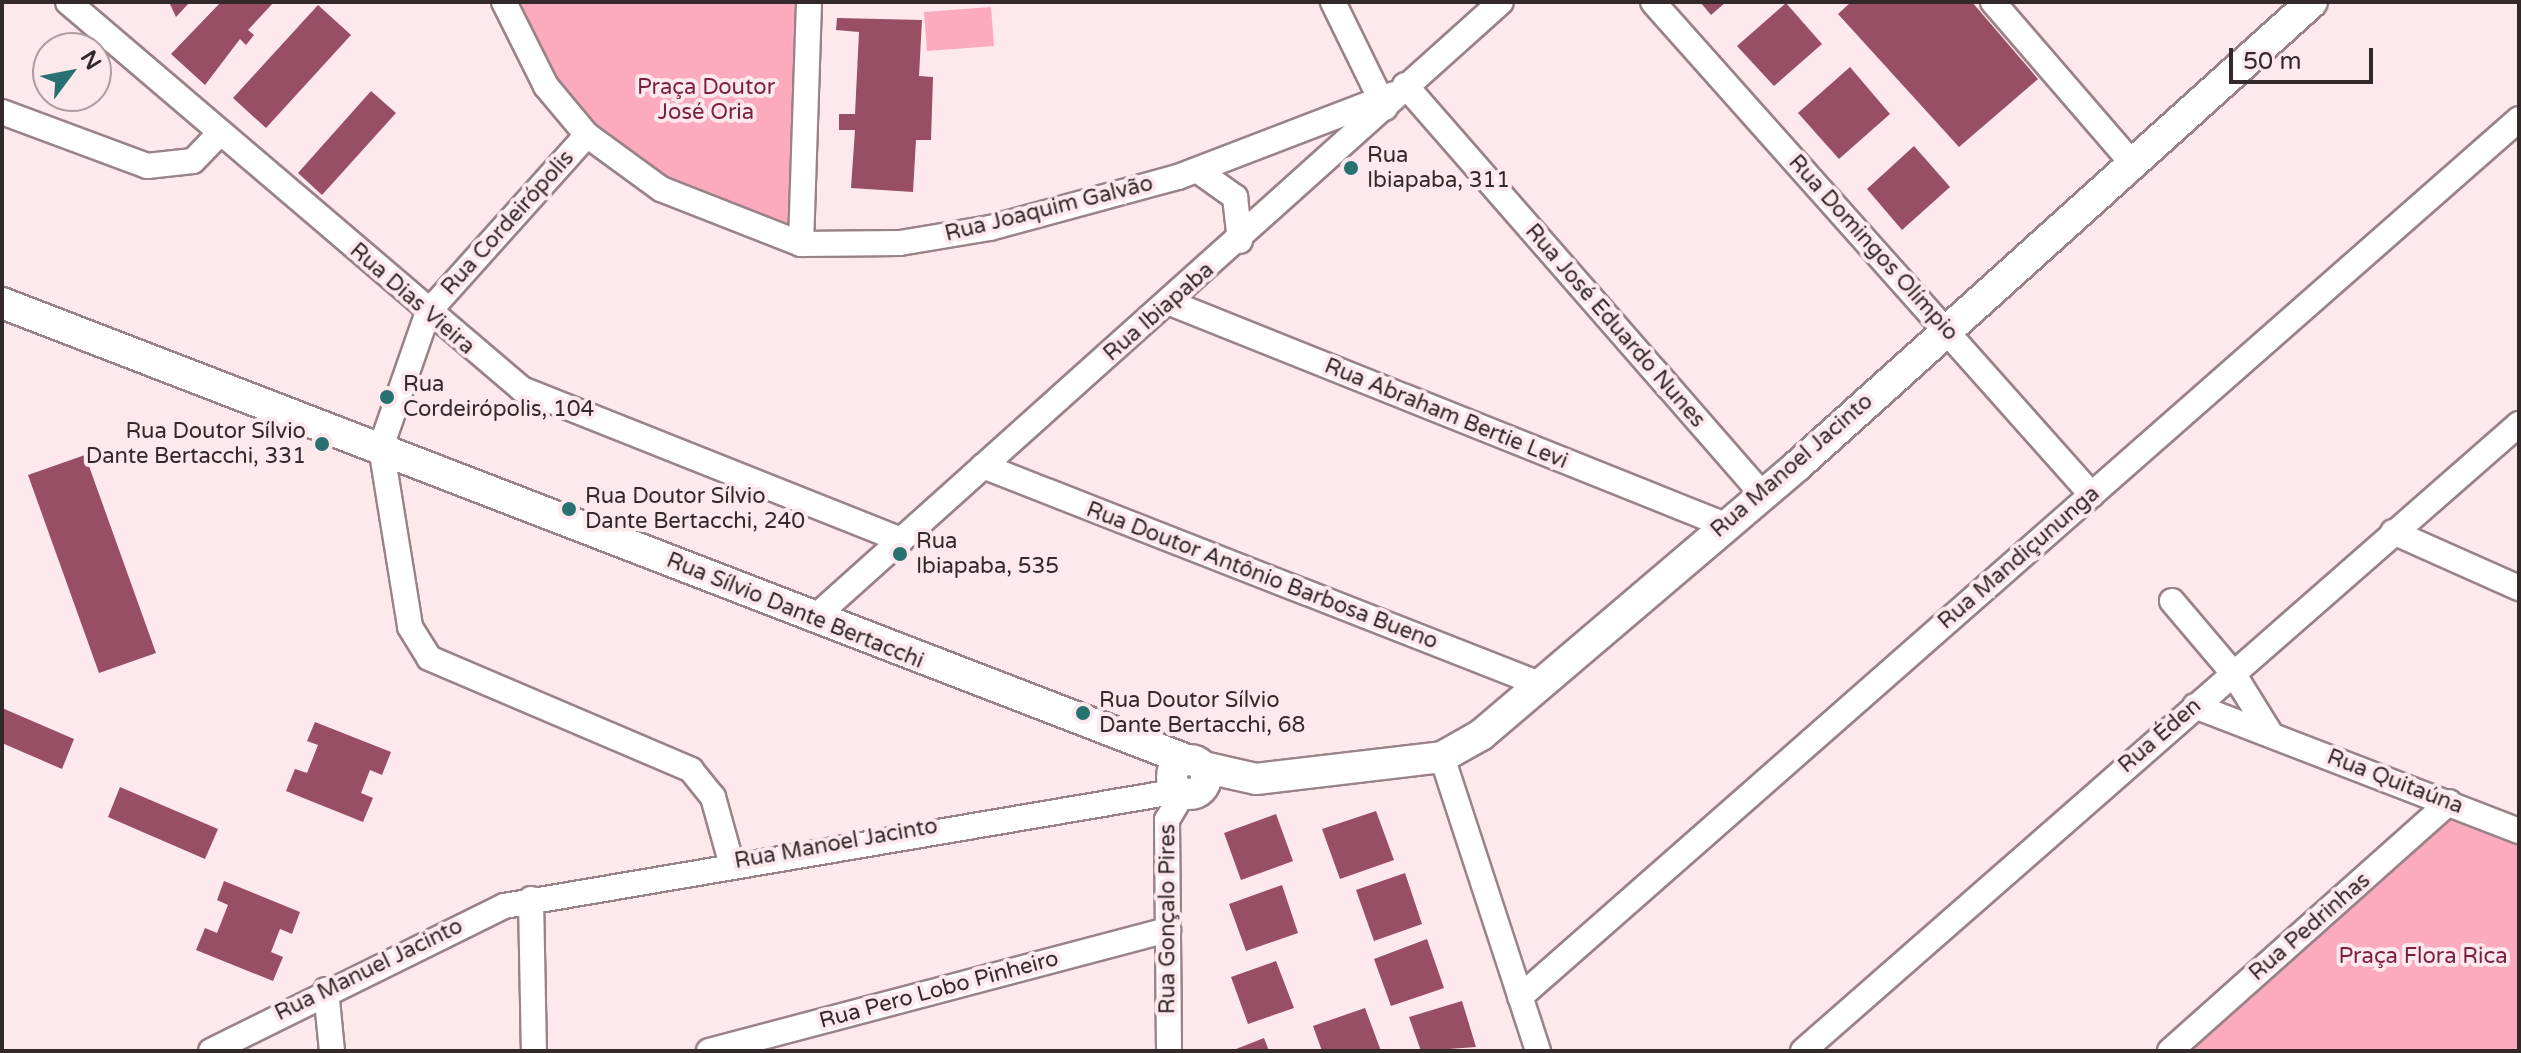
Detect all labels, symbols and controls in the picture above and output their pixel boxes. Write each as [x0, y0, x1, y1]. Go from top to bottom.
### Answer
north arrow [32, 32, 112, 112]
scale bar [2233, 32, 2377, 82]
text: N [75, 46, 106, 75]
text: 50 m [2243, 47, 2301, 76]
park label: Praça Doutor José Oria [637, 74, 775, 126]
place label: Rua Ibiapaba, 311 [1367, 142, 1510, 194]
street label: Rua Cordeirópolis [436, 145, 580, 301]
street label: Rua Domingos Olímpio [1783, 150, 1963, 346]
marker: Rua Ibiapaba, 311 [1342, 159, 1360, 177]
street label: Rua Joaquim Galvão [942, 170, 1156, 248]
street label: Rua José Eduardo Nunes [1519, 219, 1711, 433]
street label: Rua Dias Vieira [344, 238, 480, 360]
street label: Rua Ibiapaba [1098, 257, 1220, 367]
street label: Rua Abraham Bertie Levi [1321, 353, 1571, 475]
place label: Rua Cordeirópolis, 104 [403, 371, 594, 422]
marker: Rua Cordeirópolis, 104 [378, 388, 396, 406]
street label: Rua Manoel Jacinto [1706, 389, 1878, 543]
place label: Rua Doutor Sílvio Dante Bertacchi, 331 [86, 418, 306, 470]
marker: Rua Doutor Sílvio Dante Bertacchi, 331 [313, 435, 331, 453]
street label: Rua Mandiçununga [1933, 481, 2105, 635]
place label: Rua Doutor Sílvio Dante Bertacchi, 240 [585, 483, 805, 534]
street label: Rua Doutor Antônio Barbosa Bueno [1082, 497, 1442, 655]
marker: Rua Doutor Sílvio Dante Bertacchi, 240 [560, 500, 578, 518]
place label: Rua Ibiapaba, 535 [916, 528, 1059, 580]
marker: Rua Ibiapaba, 535 [891, 545, 909, 563]
street label: Rua Sílvio Dante Bertacchi [663, 547, 927, 675]
place label: Rua Doutor Sílvio Dante Bertacchi, 68 [1099, 687, 1305, 738]
street label: Rua Éden [2113, 693, 2207, 779]
marker: Rua Doutor Sílvio Dante Bertacchi, 68 [1074, 704, 1092, 722]
street label: Rua Quitaúna [2323, 744, 2467, 820]
street label: Rua Manoel Jacinto [732, 813, 940, 875]
street label: Rua Gonçalo Pires [1155, 824, 1181, 1014]
street label: Rua Pedrinhas [2244, 867, 2376, 987]
street label: Rua Manuel Jacinto [271, 913, 467, 1027]
park label: Praça Flora Rica [2338, 944, 2508, 970]
street label: Rua Pero Lobo Pinheiro [816, 945, 1062, 1035]

